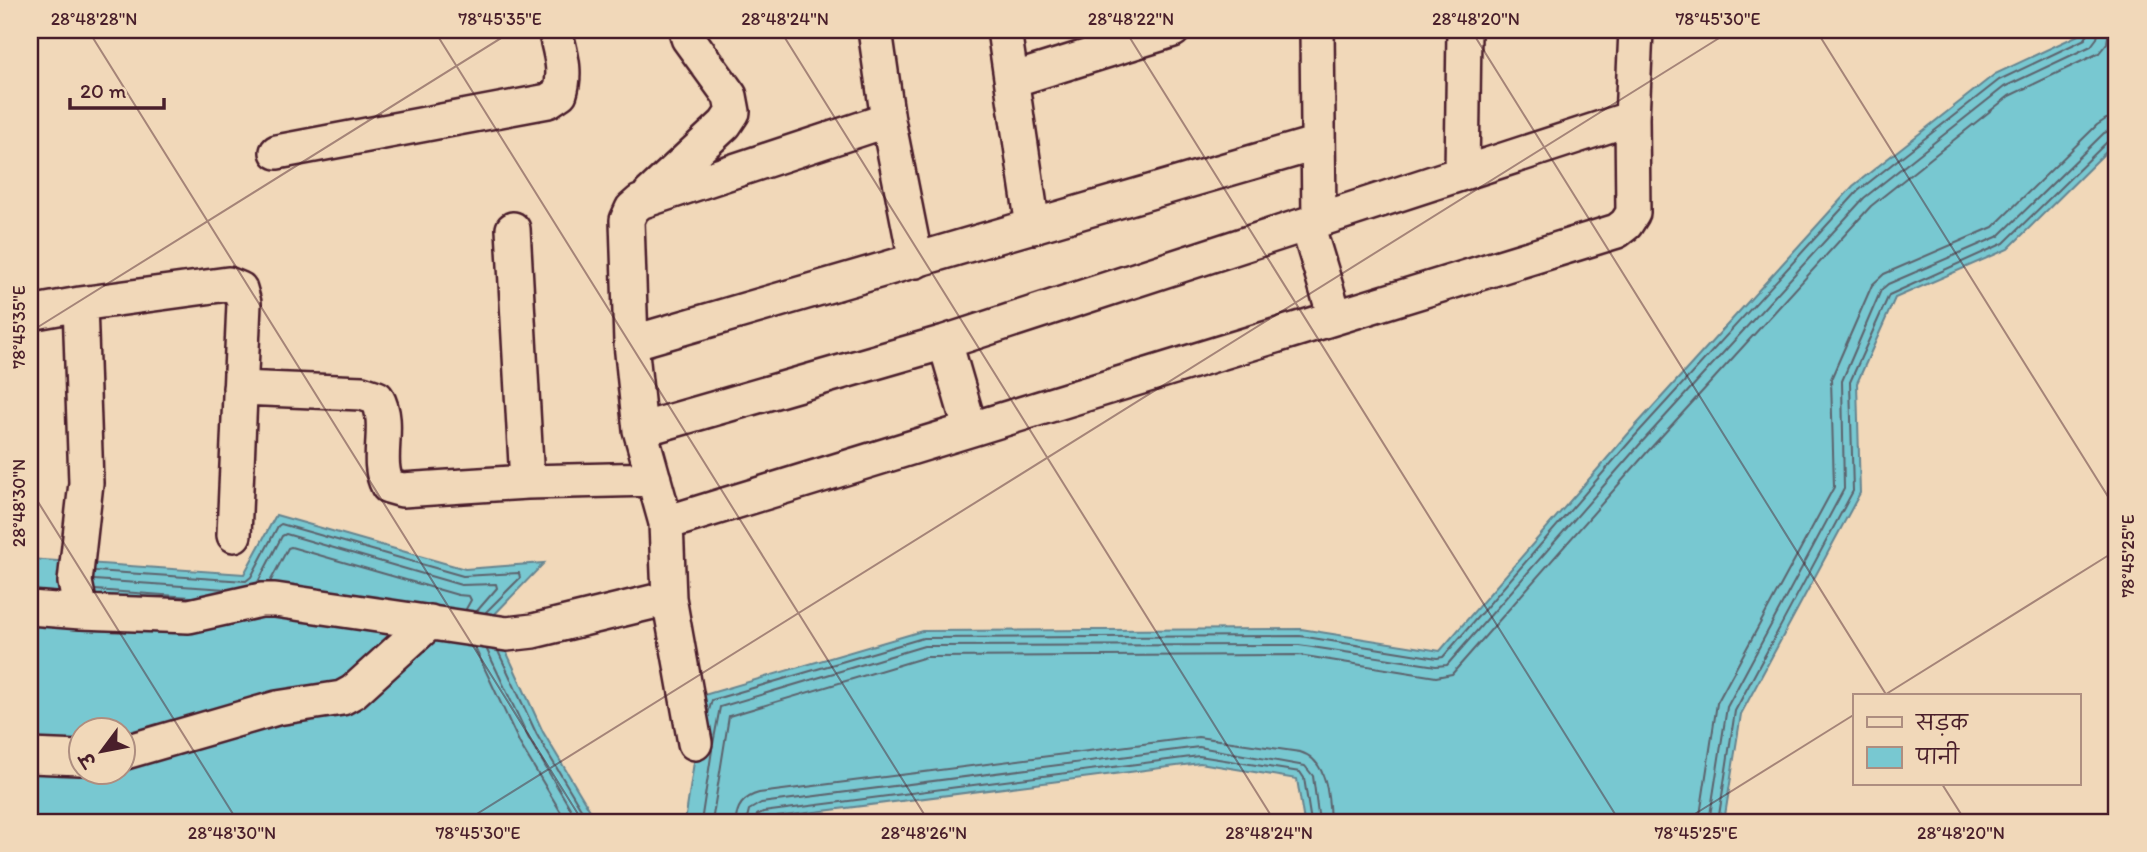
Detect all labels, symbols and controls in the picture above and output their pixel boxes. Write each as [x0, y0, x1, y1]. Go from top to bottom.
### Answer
text: 28°48'28"N [51, 8, 137, 30]
text: 78°45'35"E [458, 8, 542, 30]
text: 28°48'24"N [741, 8, 829, 30]
text: 28°48'22"N [1088, 8, 1174, 30]
text: 28°48'20"N [1432, 8, 1520, 30]
text: 78°45'30"E [1675, 8, 1761, 30]
scale bar [70, 66, 164, 110]
text: 20 m [80, 78, 127, 103]
text: 78°45'35"E [8, 285, 30, 369]
text: 28°48'30"N [8, 459, 30, 547]
text: 78°45'25"E [2117, 514, 2139, 598]
legend [1853, 694, 2080, 786]
text: सड़क [1915, 710, 1969, 736]
north arrow [66, 716, 136, 786]
text: पानी [1915, 741, 1961, 769]
text: उ [74, 746, 102, 773]
text: 28°48'30"N [188, 822, 276, 844]
text: 78°45'30"E [435, 822, 521, 844]
text: 28°48'26"N [881, 822, 967, 844]
text: 28°48'24"N [1225, 822, 1313, 844]
text: 78°45'25"E [1654, 822, 1738, 844]
text: 28°48'20"N [1917, 822, 2005, 844]

